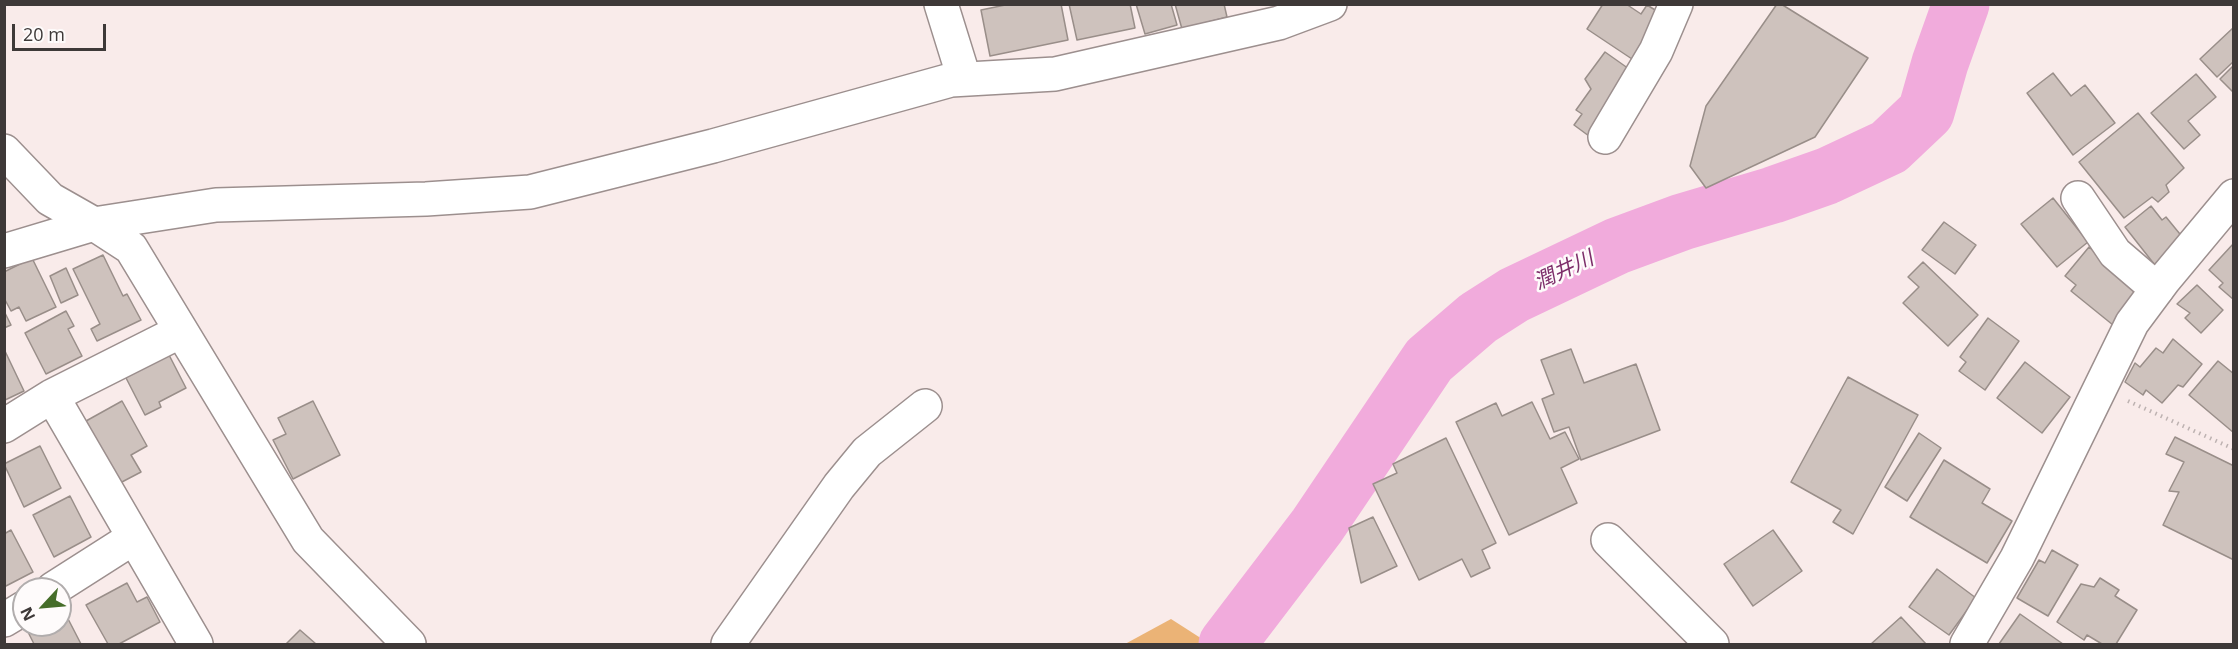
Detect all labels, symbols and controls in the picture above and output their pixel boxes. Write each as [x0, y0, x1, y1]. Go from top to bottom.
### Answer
scale bar [15, 12, 110, 50]
text: 20 m [23, 22, 65, 46]
water label: 潤井川 [1530, 246, 1598, 296]
north arrow [12, 577, 72, 637]
text: N [15, 603, 40, 625]

